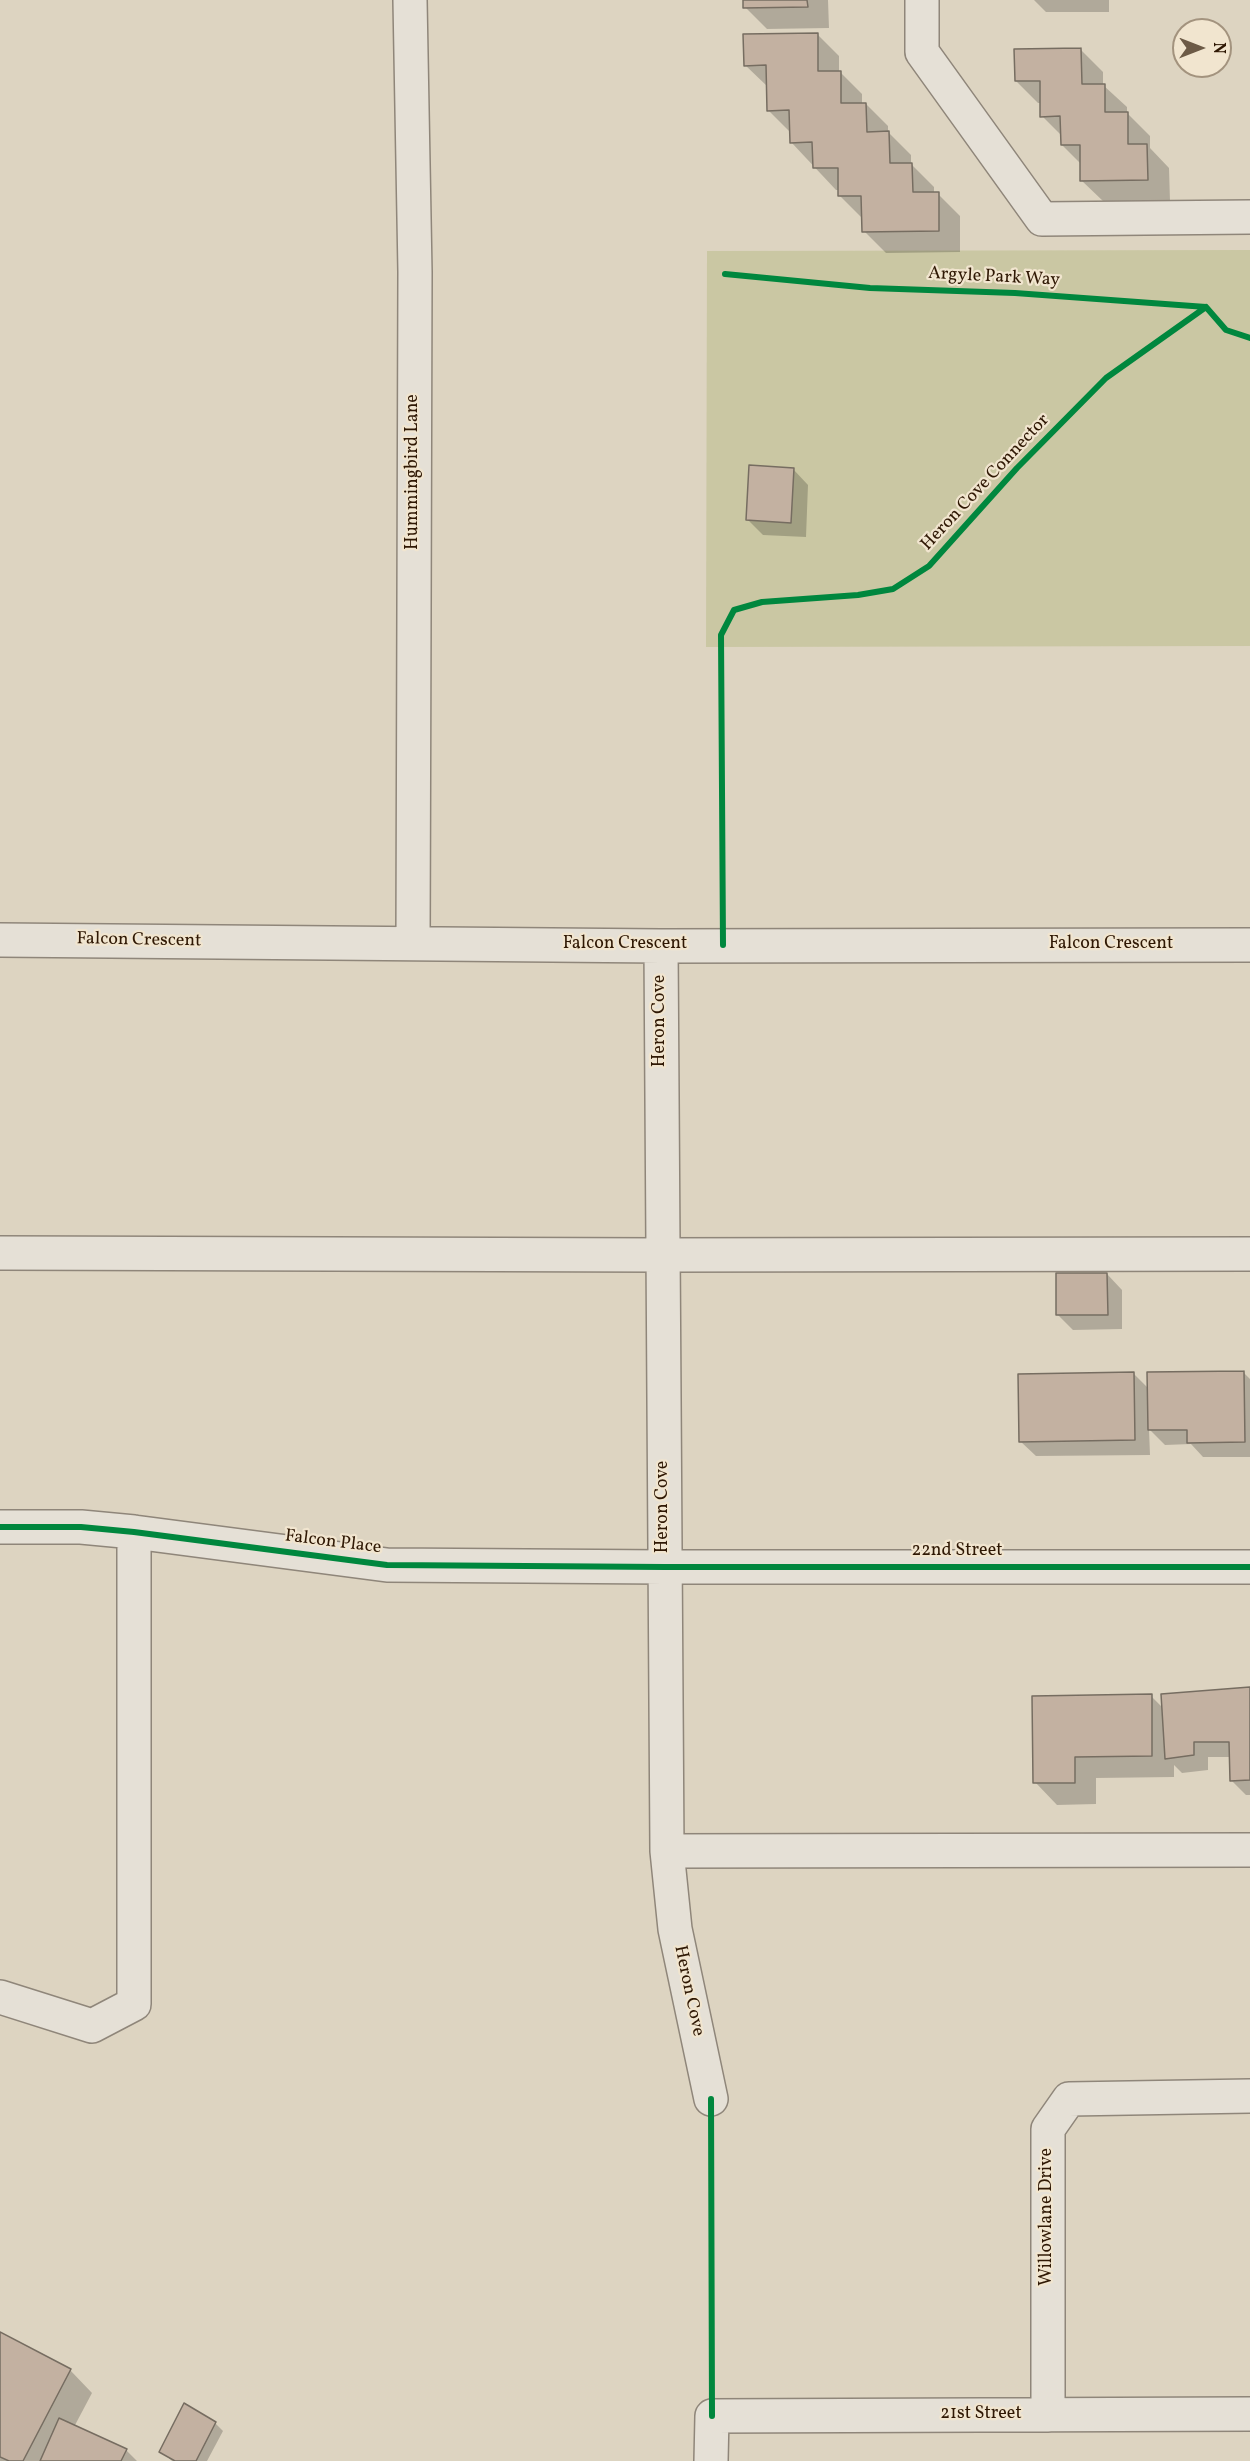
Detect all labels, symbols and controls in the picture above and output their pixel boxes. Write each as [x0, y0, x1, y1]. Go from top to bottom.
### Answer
north arrow [1172, 18, 1232, 78]
text: N [1207, 42, 1229, 54]
street label: Argyle Park Way [928, 264, 1060, 292]
street label: Hummingbird Lane [403, 394, 425, 550]
street label: Heron Cove Connector [917, 410, 1055, 556]
street label: Falcon Crescent [76, 929, 202, 953]
street label: Falcon Crescent [563, 934, 687, 956]
street label: Falcon Crescent [1049, 934, 1173, 956]
street label: Heron Cove [650, 975, 672, 1067]
street label: Heron Cove [653, 1461, 675, 1553]
street label: Falcon Place [284, 1526, 382, 1560]
street label: 22nd Street [911, 1541, 1003, 1563]
street label: Heron Cove [668, 1943, 708, 2039]
street label: Willowlane Drive [1037, 2148, 1059, 2286]
street label: 21st Street [940, 2404, 1022, 2426]

